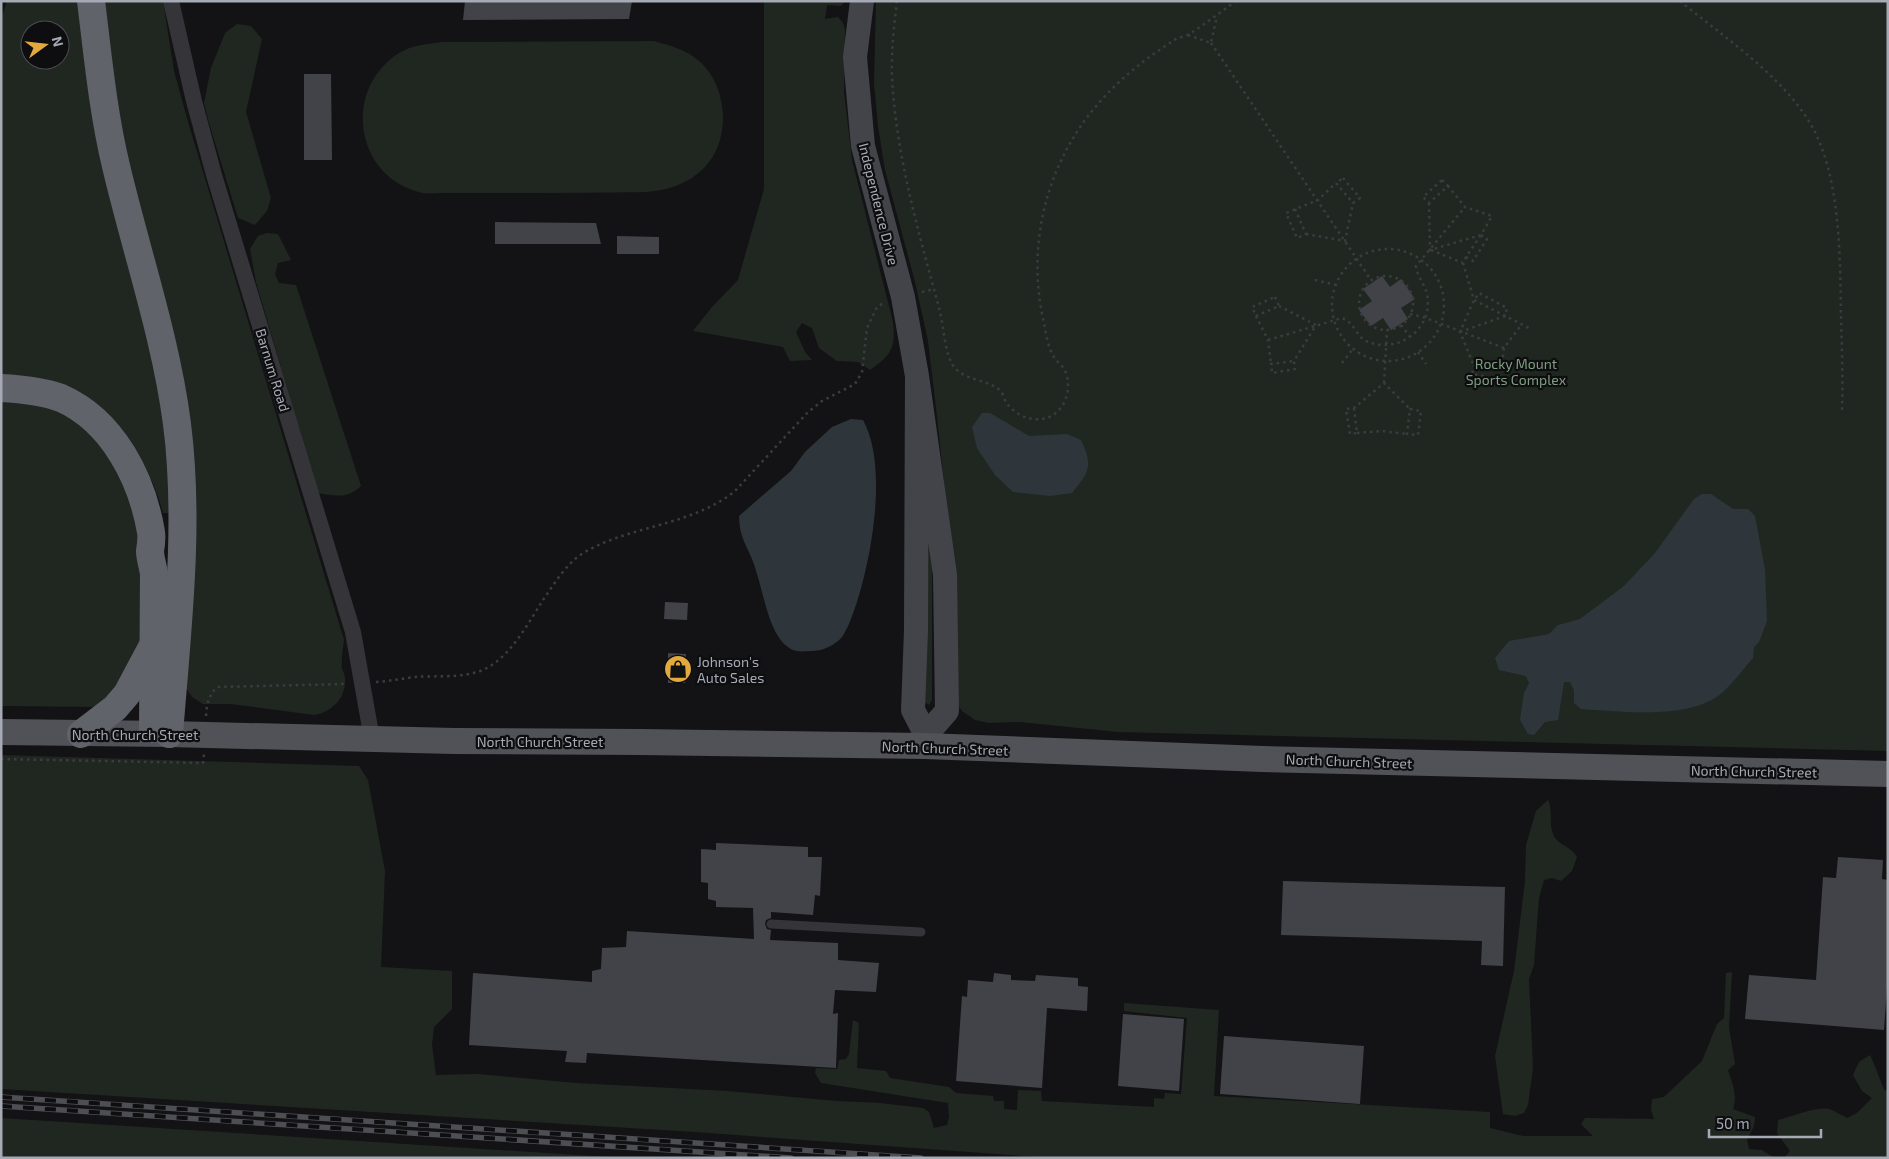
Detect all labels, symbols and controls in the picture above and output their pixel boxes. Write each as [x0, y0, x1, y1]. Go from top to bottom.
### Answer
north arrow [20, 20, 70, 70]
text: N [49, 34, 68, 49]
street label: Independence Drive [856, 141, 902, 267]
street label: Barnum Road [252, 327, 294, 413]
park label: Rocky Mount Sports Complex [1466, 355, 1567, 388]
place label: Johnson's Auto Sales [697, 653, 764, 686]
shop icon: Johnson's Auto Sales [663, 654, 693, 684]
street label: North Church Street [72, 726, 198, 743]
street label: North Church Street [477, 733, 603, 750]
street label: North Church Street [881, 737, 1009, 759]
street label: North Church Street [1285, 750, 1413, 772]
street label: North Church Street [1691, 761, 1817, 781]
scale bar [1709, 1106, 1822, 1138]
text: 50 m [1716, 1114, 1750, 1132]

